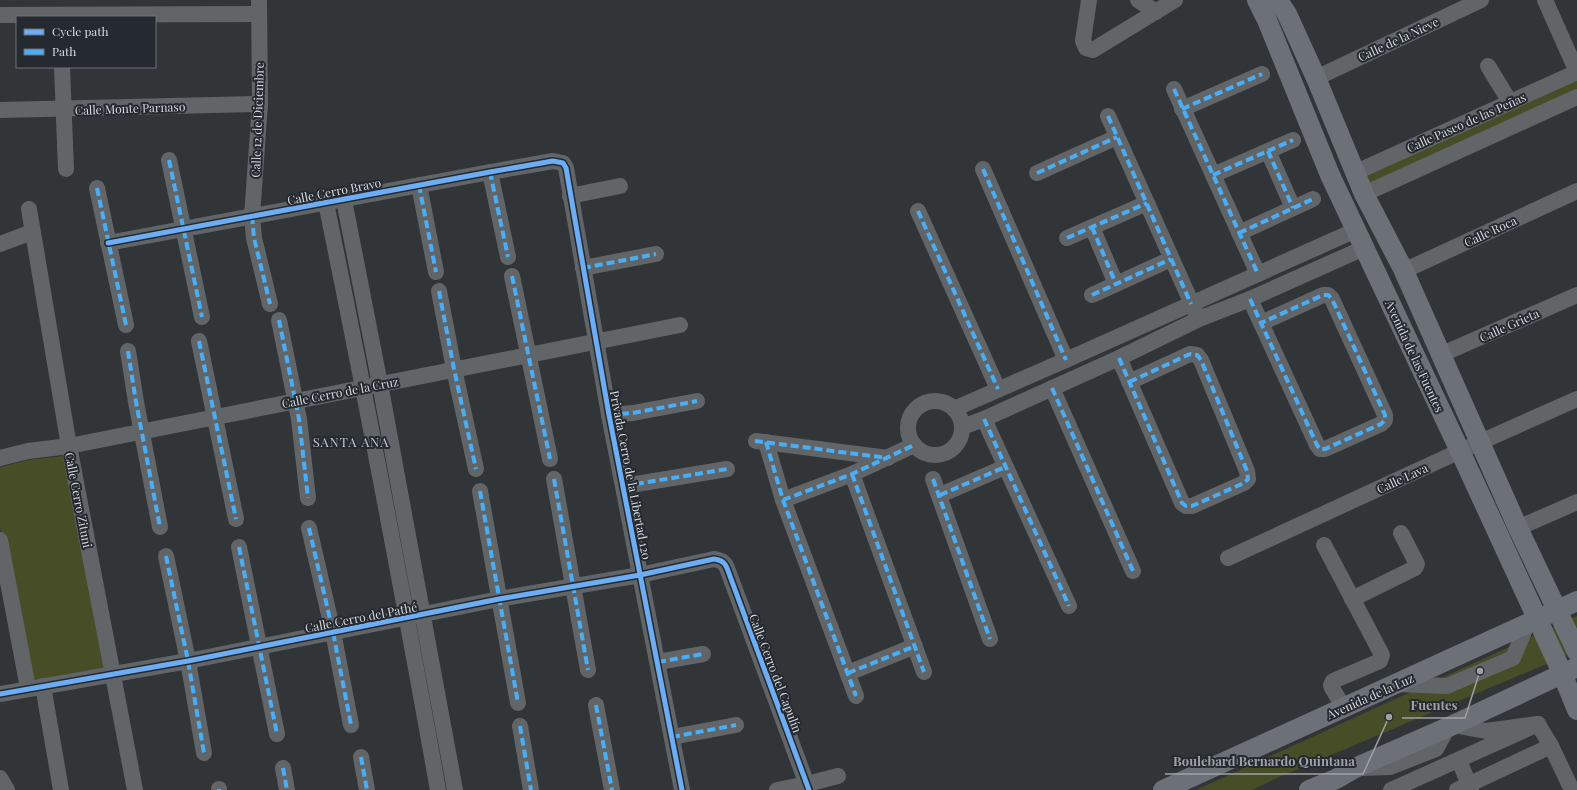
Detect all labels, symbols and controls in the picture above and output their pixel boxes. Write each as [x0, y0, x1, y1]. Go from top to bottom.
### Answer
street label: Calle de la Nieve [1355, 13, 1441, 65]
legend [16, 16, 156, 68]
text: Cycle path [52, 23, 109, 39]
text: Path [52, 43, 76, 59]
street label: Calle 12 de Diciembre [247, 62, 267, 178]
street label: Calle Paseo de las Peñas [1404, 88, 1528, 156]
street label: Calle Monte Parnaso [74, 98, 186, 118]
street label: Calle Cerro Bravo [286, 174, 383, 208]
street label: Calle Roca [1461, 212, 1519, 250]
street label: Avenida de las Fuentes [1382, 296, 1448, 415]
street label: Calle Grieta [1477, 305, 1541, 345]
street label: Calle Cerro de la Cruz [280, 373, 400, 411]
street label: Privada Cerro de la Libertad 120 [607, 389, 655, 561]
district label: SANTA ANA [313, 433, 389, 450]
street label: Calle Cerro Zituni [62, 451, 96, 550]
street label: Calle Lava [1374, 459, 1430, 497]
street label: Calle Cerro del Pathé [303, 598, 419, 636]
street label: Calle Cerro del Capulín [746, 611, 806, 735]
street label: Avenida de la Luz [1323, 670, 1416, 723]
callout: Fuentes [1402, 693, 1465, 718]
text: Fuentes [1410, 696, 1458, 713]
callout: Boulebard Bernardo Quintana [1165, 749, 1363, 774]
text: Boulebard Bernardo Quintana [1173, 752, 1355, 769]

